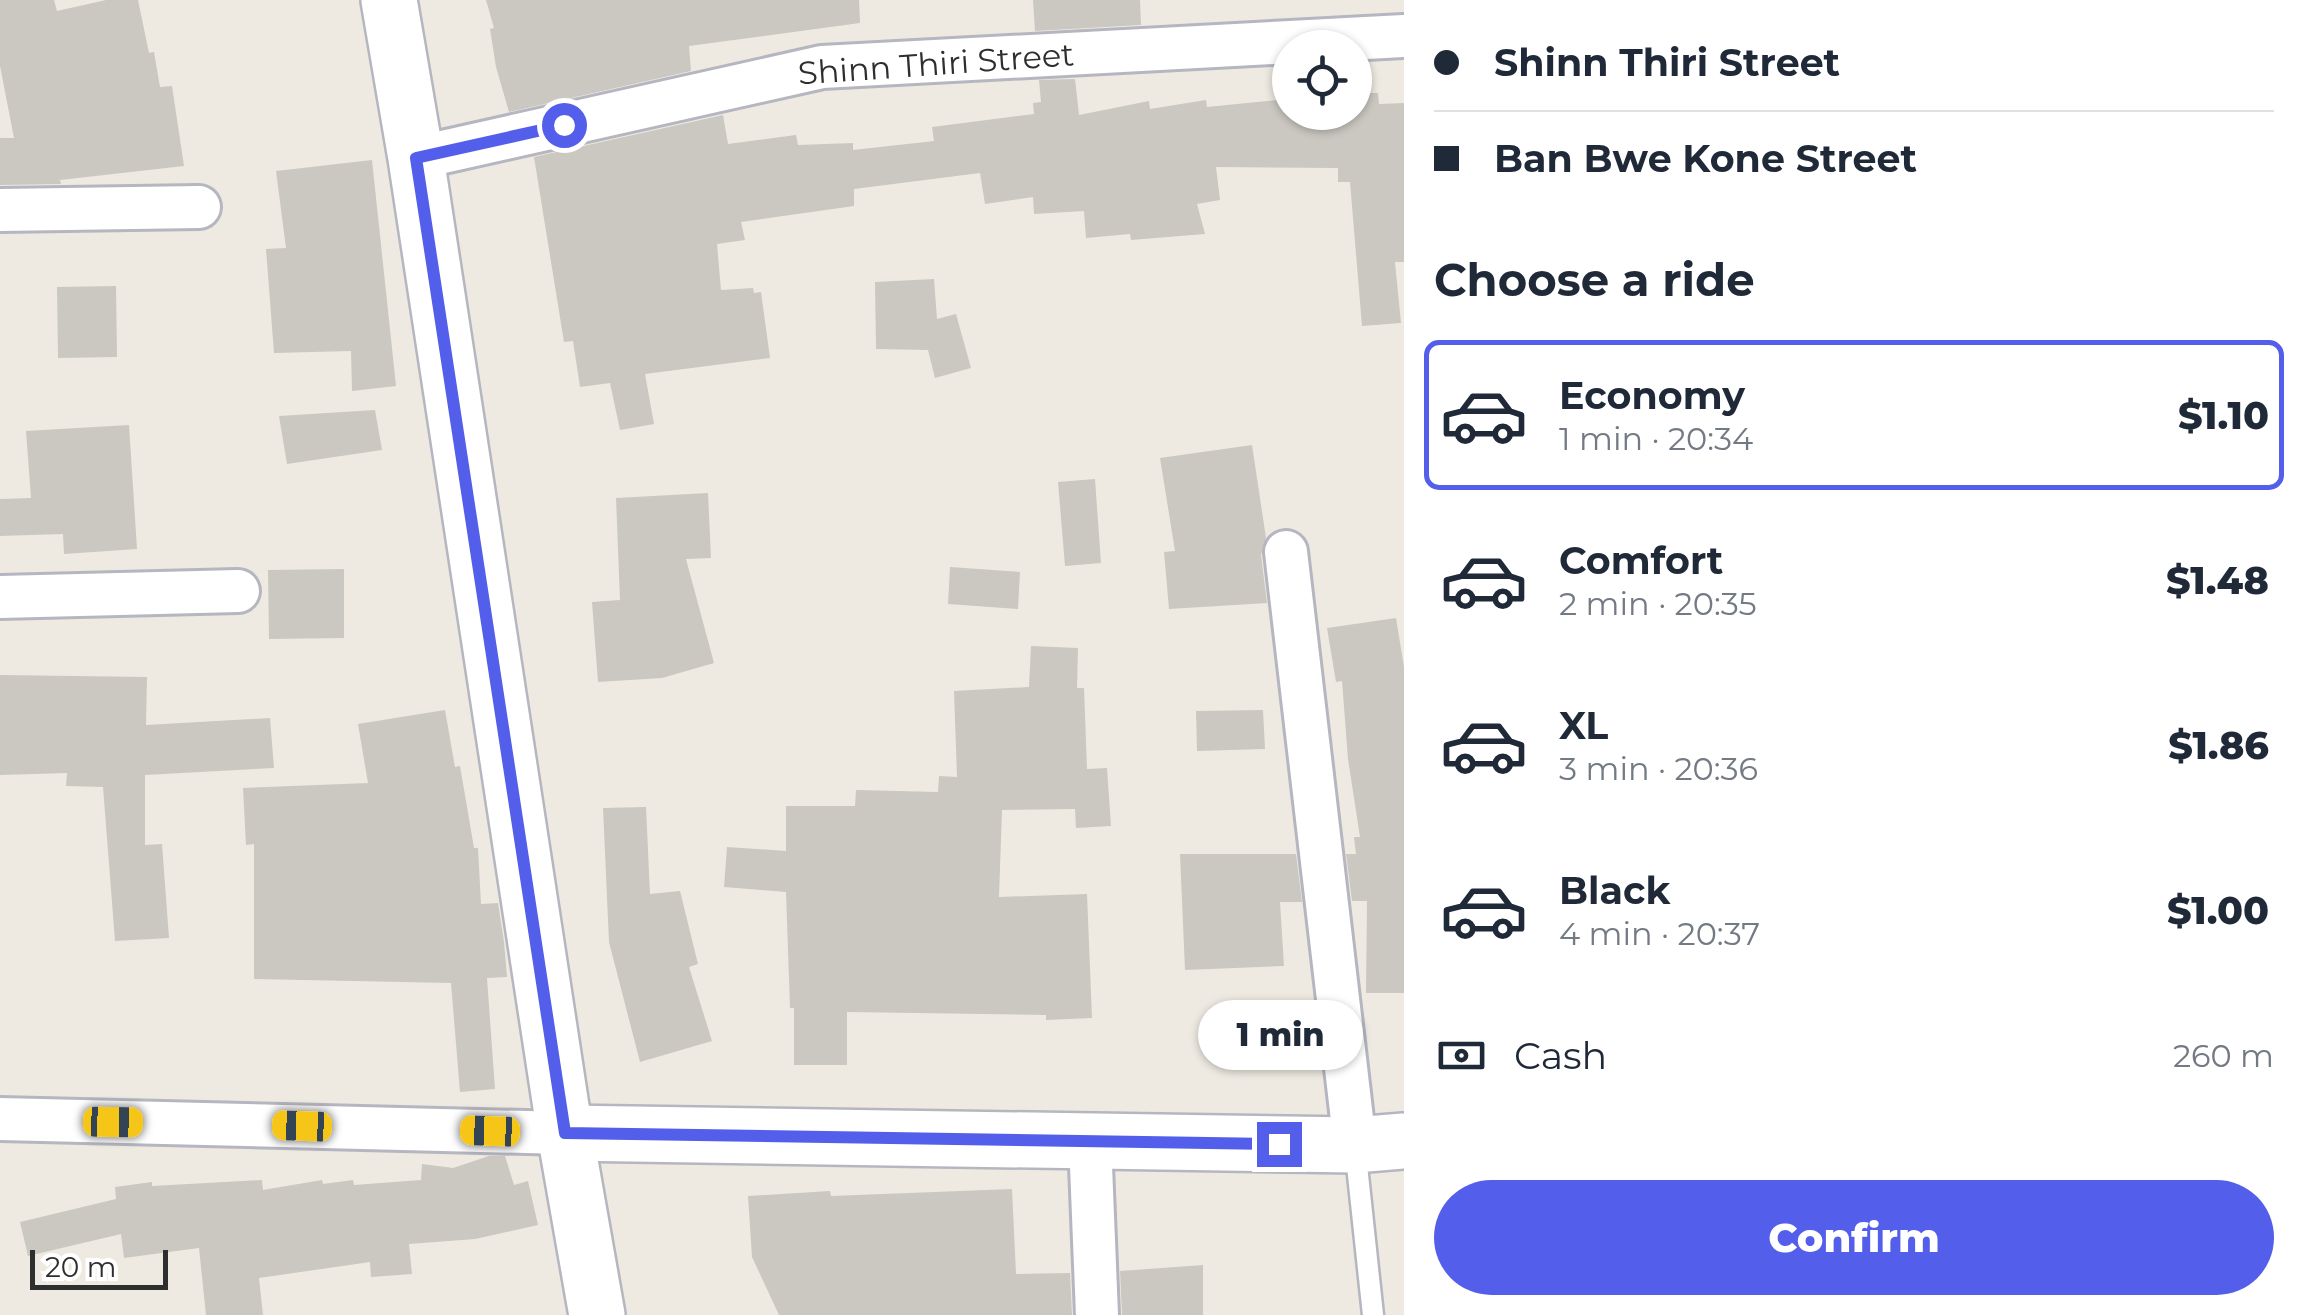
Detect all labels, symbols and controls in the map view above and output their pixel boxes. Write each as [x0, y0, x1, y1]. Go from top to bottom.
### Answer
map controls [1272, 30, 1372, 130]
button: locate [1272, 30, 1372, 130]
street label: Shinn Thiri Street [797, 34, 1075, 93]
text: Shinn Thiri Street [1494, 39, 1840, 86]
route start [542, 103, 587, 148]
text: Ban Bwe Kone Street [1494, 135, 1917, 182]
text: Choose a ride [1434, 252, 1755, 307]
icon: car [1439, 370, 1529, 460]
text: Economy [1559, 372, 1745, 419]
text: $1.10 [2178, 392, 2269, 439]
text: 1 min · 20:34 [1559, 419, 1753, 458]
icon: car [1439, 535, 1529, 625]
text: Comfort [1559, 537, 1723, 584]
text: $1.48 [2166, 557, 2269, 604]
text: 2 min · 20:35 [1559, 584, 1757, 623]
icon: car [1439, 700, 1529, 790]
text: XL [1559, 702, 1608, 749]
text: $1.86 [2168, 722, 2269, 769]
text: 3 min · 20:36 [1559, 749, 1758, 788]
icon: car [1439, 865, 1529, 955]
text: Black [1559, 867, 1670, 914]
text: $1.00 [2167, 887, 2269, 934]
text: 4 min · 20:37 [1559, 914, 1760, 953]
callout: 1 min [1196, 999, 1362, 1069]
text: 1 min [1236, 1015, 1325, 1054]
icon: cash [1434, 1028, 1489, 1083]
text: Cash [1514, 1032, 1607, 1079]
text: 260 m [2173, 1036, 2274, 1075]
car [83, 1106, 143, 1138]
car [271, 1110, 333, 1142]
car [459, 1115, 521, 1147]
route end [1257, 1122, 1302, 1167]
button: Confirm [1434, 1180, 2274, 1295]
scale bar [30, 1245, 168, 1290]
text: 20 m [45, 1250, 116, 1284]

